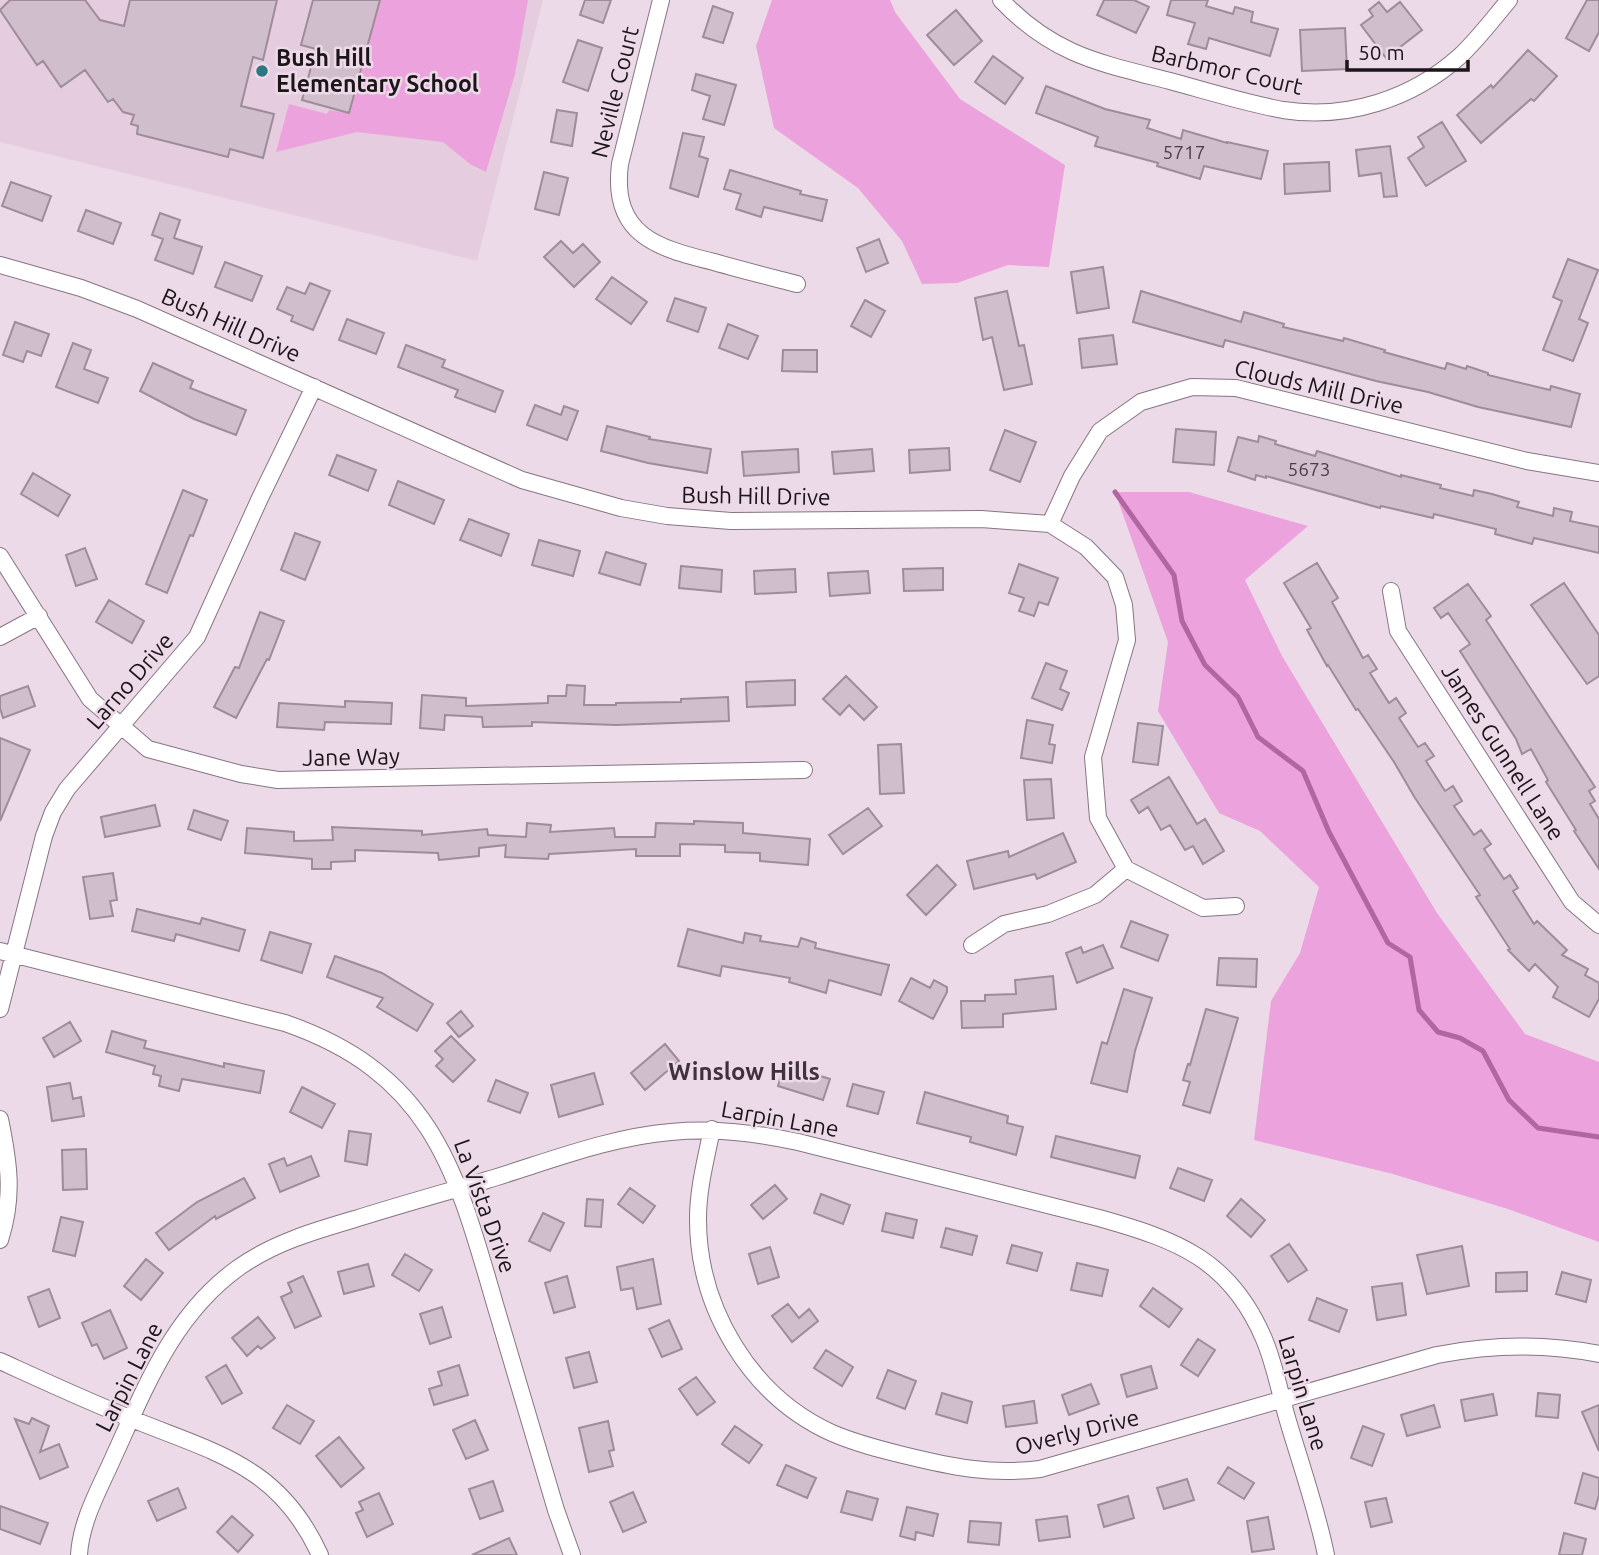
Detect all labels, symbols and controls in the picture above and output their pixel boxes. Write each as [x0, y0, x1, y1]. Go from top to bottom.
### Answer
street label: Neville Court [586, 24, 643, 160]
scale bar [1347, 28, 1468, 72]
street label: Barbmor Court [1149, 40, 1305, 99]
text: 50 m [1358, 40, 1405, 64]
place label: Bush Hill Elementary School [276, 45, 479, 96]
marker: Bush Hill Elementary School [254, 63, 270, 79]
house number: 5717 [1163, 141, 1205, 163]
street label: Bush Hill Drive [158, 283, 305, 366]
street label: Clouds Mill Drive [1232, 355, 1406, 418]
house number: 5673 [1288, 458, 1330, 480]
street label: Bush Hill Drive [681, 482, 831, 509]
street label: Larno Drive [81, 628, 178, 734]
street label: James Gunnell Lane [1437, 659, 1570, 844]
street label: Jane Way [302, 743, 400, 770]
district label: Winslow Hills [668, 1058, 820, 1085]
street label: Larpin Lane [719, 1096, 841, 1141]
street label: La Vista Drive [450, 1136, 521, 1276]
street label: Larpin Lane [90, 1318, 167, 1436]
street label: Larpin Lane [1274, 1332, 1333, 1453]
street label: Overly Drive [1012, 1404, 1142, 1459]

